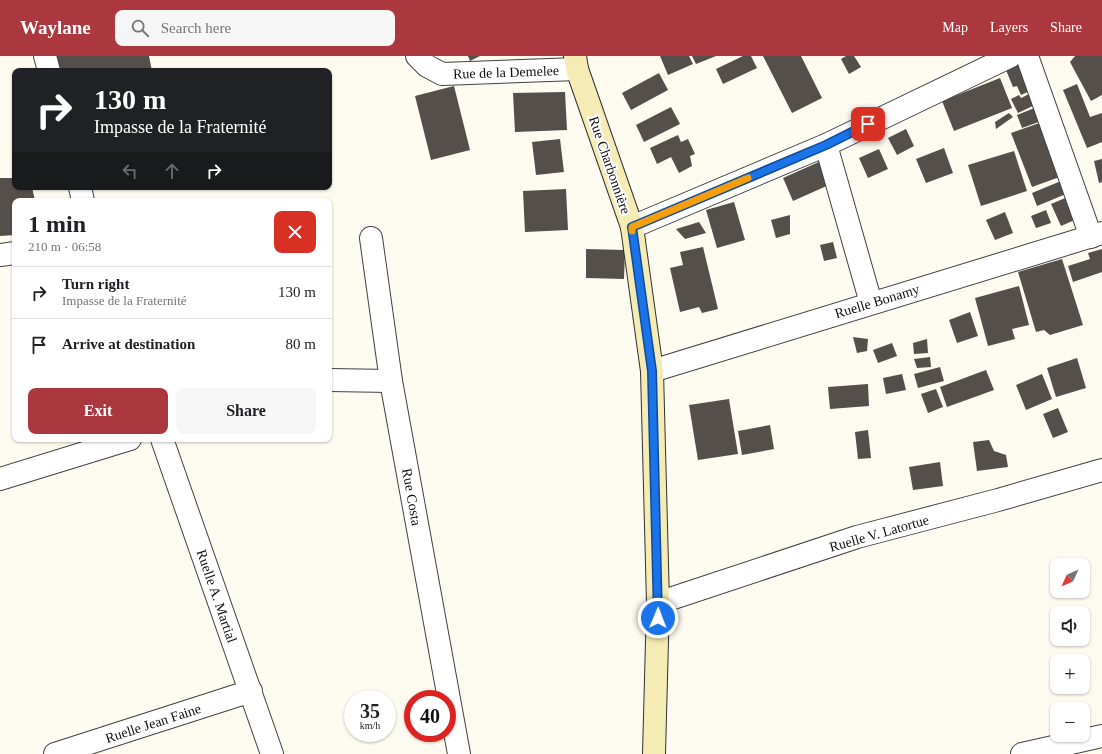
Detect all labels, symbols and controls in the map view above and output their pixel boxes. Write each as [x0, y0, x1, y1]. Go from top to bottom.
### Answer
search box [115, 10, 395, 46]
text: Waylane [20, 17, 91, 38]
icon: search [129, 17, 151, 39]
text: Search here [161, 20, 231, 36]
text: Map [942, 20, 968, 35]
text: Layers [990, 20, 1028, 35]
text: Share [1050, 20, 1082, 35]
street label: Rue de la Demelee [453, 63, 559, 82]
icon: right [28, 84, 80, 136]
text: 130 m [94, 84, 166, 115]
pin [851, 107, 885, 141]
icon: arrive [857, 113, 879, 135]
street label: Rue Charbonnière [586, 114, 633, 216]
text: Impasse de la Fraternité [94, 117, 266, 137]
icon: left [119, 160, 141, 182]
icon: ahead [161, 160, 183, 182]
icon: right [203, 160, 225, 182]
text: 1 min [28, 211, 86, 237]
button: close [274, 211, 316, 253]
text: 210 m · 06:58 [28, 239, 101, 254]
text: Turn right [62, 276, 129, 292]
icon: right [28, 282, 50, 304]
street label: Ruelle Bonamy [833, 282, 921, 321]
text: 130 m [278, 284, 316, 300]
text: Impasse de la Fraternité [62, 293, 187, 308]
icon: arrive [28, 334, 50, 356]
text: Arrive at destination [62, 336, 195, 352]
text: 80 m [286, 336, 316, 352]
button: Exit [28, 388, 168, 434]
button: Share [176, 388, 316, 434]
street label: Rue Costa [399, 467, 424, 528]
street label: Ruelle V. Latortue [828, 512, 930, 555]
street label: Ruelle A. Martial [194, 548, 240, 645]
north arrow [1050, 558, 1090, 598]
map controls [1050, 558, 1090, 742]
position arrow [637, 597, 679, 639]
button: sound [1050, 606, 1090, 646]
button: + [1050, 654, 1090, 694]
speed limit sign: 40 [404, 690, 456, 742]
text: 35 [360, 700, 380, 722]
street label: Ruelle Jean Faine [104, 701, 203, 746]
button: − [1050, 702, 1090, 742]
text: km/h [360, 720, 380, 731]

